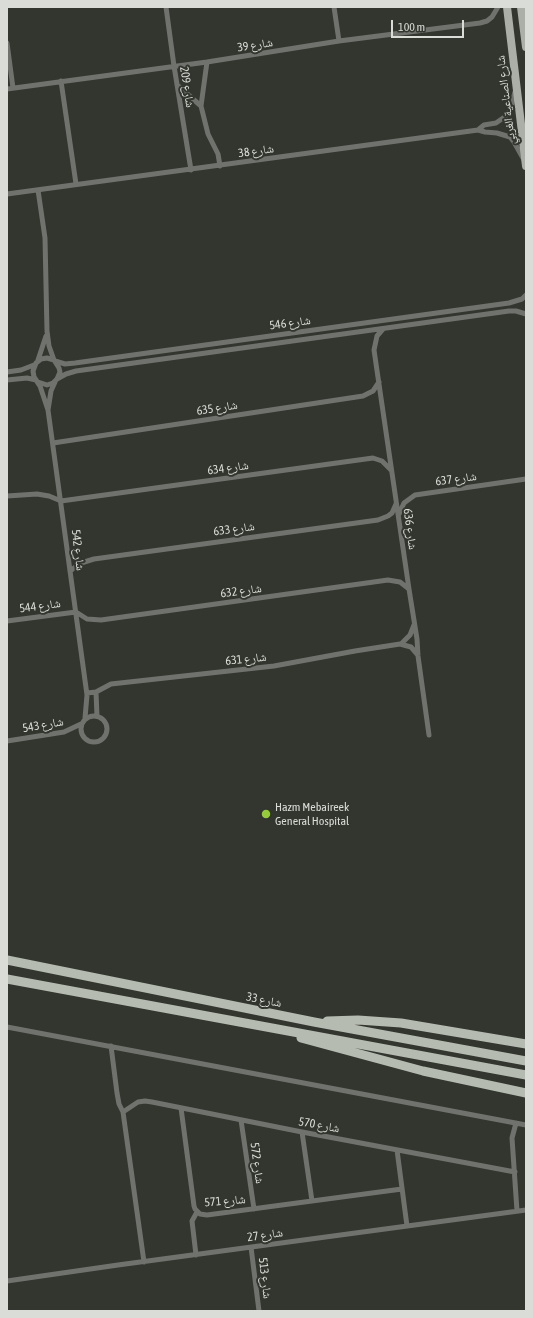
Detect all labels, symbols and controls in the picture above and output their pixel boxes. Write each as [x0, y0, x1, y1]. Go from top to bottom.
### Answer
scale bar [393, 12, 466, 38]
text: 100 m [398, 20, 425, 34]
street label: شارع 39 [236, 35, 274, 55]
street label: شارع الصناعية الغربي [493, 54, 519, 146]
street label: شارع 209 [177, 65, 197, 109]
street label: شارع 38 [237, 141, 275, 161]
street label: شارع 546 [269, 313, 311, 333]
street label: شارع 635 [195, 398, 239, 418]
street label: شارع 634 [207, 458, 249, 478]
street label: شارع 637 [435, 469, 477, 489]
street label: شارع 636 [400, 508, 420, 550]
street label: شارع 633 [213, 519, 255, 539]
street label: شارع 542 [68, 529, 88, 571]
street label: شارع 632 [220, 581, 262, 601]
street label: شارع 544 [19, 596, 61, 616]
street label: شارع 631 [225, 650, 267, 668]
street label: شارع 543 [21, 714, 65, 736]
place label: Hazm Mebaireek General Hospital [275, 800, 349, 828]
marker: Hazm Mebaireek General Hospital [260, 808, 272, 820]
street label: شارع 33 [245, 990, 283, 1010]
street label: شارع 570 [297, 1114, 341, 1136]
street label: شارع 572 [247, 1142, 267, 1184]
street label: شارع 571 [204, 1192, 246, 1210]
street label: شارع 27 [246, 1225, 284, 1245]
street label: شارع 513 [255, 1257, 275, 1299]

